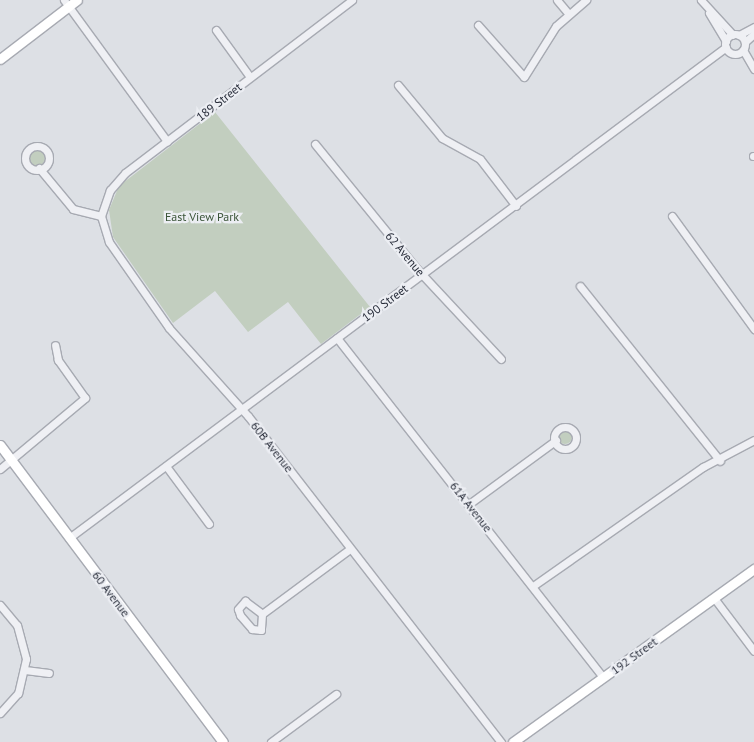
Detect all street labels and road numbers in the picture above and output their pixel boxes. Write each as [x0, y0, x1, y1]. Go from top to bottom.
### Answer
street label: 189 Street [193, 80, 245, 124]
street label: 62 Avenue [382, 229, 428, 279]
street label: 190 Street [359, 281, 411, 325]
street label: 60B Avenue [248, 419, 296, 475]
street label: 61A Avenue [447, 479, 495, 535]
street label: 60 Avenue [89, 568, 133, 620]
street label: 192 Street [608, 634, 660, 678]

